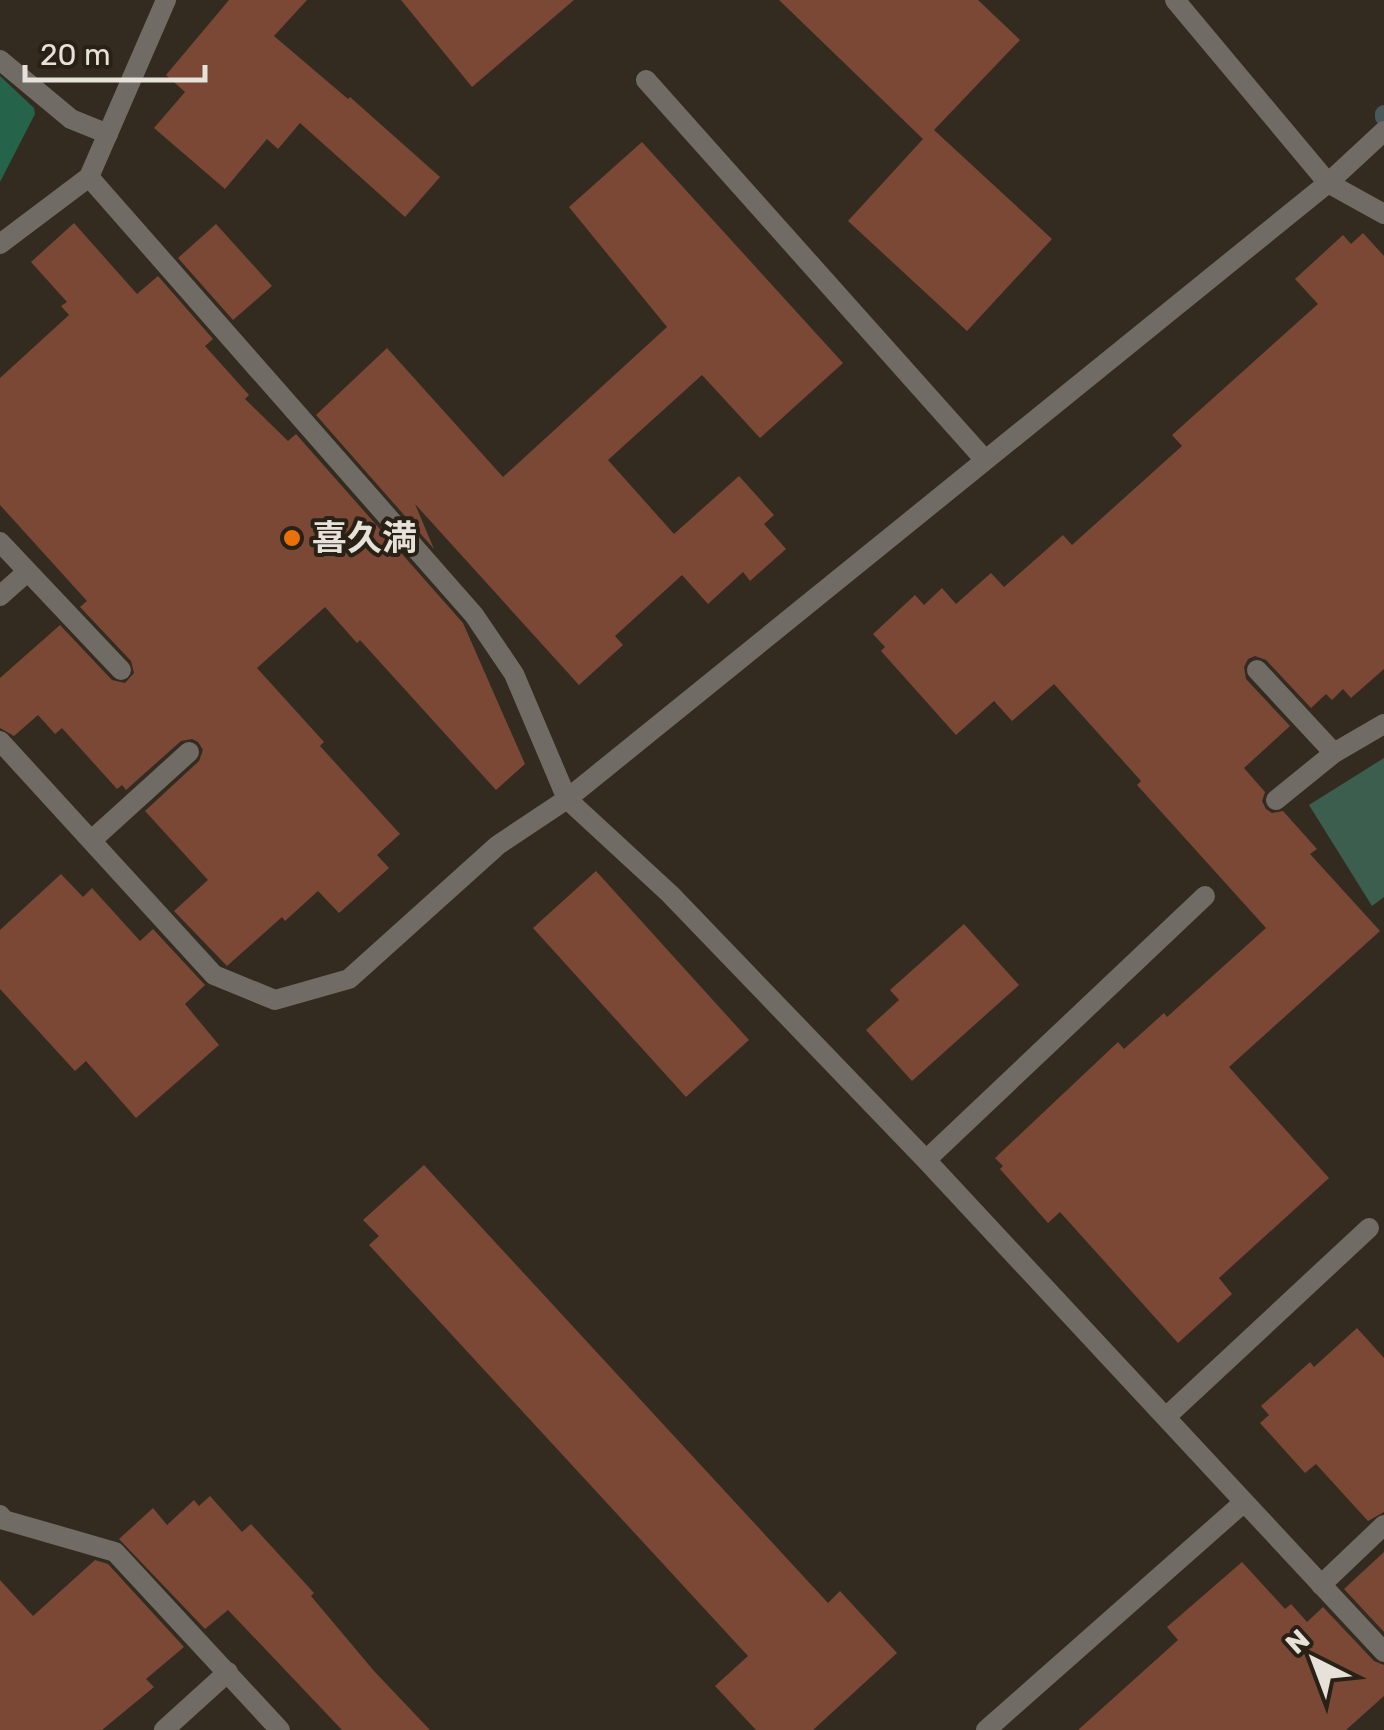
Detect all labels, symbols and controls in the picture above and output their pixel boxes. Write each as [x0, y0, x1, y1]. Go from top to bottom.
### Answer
scale bar [25, 20, 205, 82]
text: 20 m [40, 37, 111, 73]
place label: 喜久満 [312, 517, 417, 559]
marker: 喜久満 [281, 527, 303, 549]
north arrow [1264, 1610, 1364, 1710]
text: N [1279, 1623, 1316, 1661]

